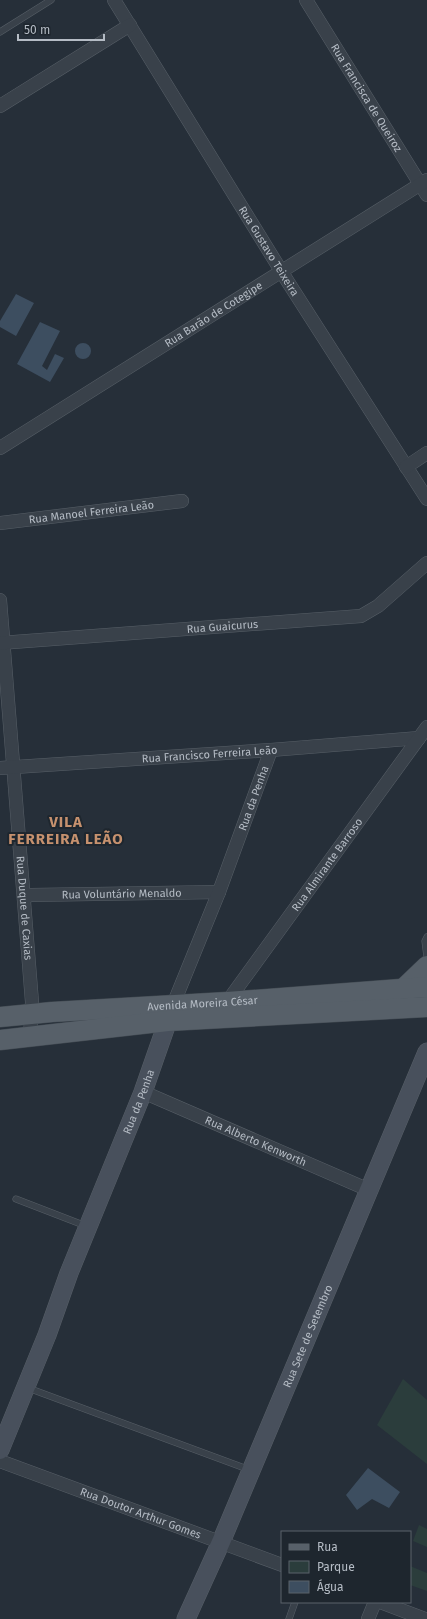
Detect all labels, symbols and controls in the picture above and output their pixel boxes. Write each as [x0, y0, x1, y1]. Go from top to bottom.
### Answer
scale bar [18, 16, 104, 42]
text: 50 m [24, 23, 50, 37]
street label: Rua Francisca de Queiroz [328, 41, 405, 154]
street label: Rua Gustavo Teixeira [236, 204, 302, 298]
street label: Rua Barão de Cotegipe [162, 279, 265, 350]
street label: Rua Manoel Ferreira Leão [28, 498, 155, 526]
street label: Rua Guaicurus [186, 617, 259, 636]
street label: Rua Francisco Ferreira Leão [141, 743, 278, 765]
street label: Rua da Penha [236, 764, 271, 832]
district label: VILA FERREIRA LEÃO [8, 813, 124, 848]
street label: Rua Almirante Barroso [289, 815, 365, 914]
street label: Rua Duque de Caxias [14, 855, 35, 961]
street label: Rua Voluntário Menaldo [62, 886, 182, 901]
street label: Avenida Moreira César [147, 993, 259, 1013]
street label: Rua da Penha [120, 1068, 157, 1136]
street label: Rua Alberto Kenworth [203, 1113, 309, 1169]
street label: Rua Sete de Setembro [280, 1283, 335, 1389]
street label: Rua Doutor Arthur Gomes [78, 1485, 203, 1541]
legend [281, 1531, 411, 1603]
text: Rua [317, 1540, 338, 1554]
text: Parque [317, 1560, 355, 1574]
text: Água [317, 1579, 344, 1594]

